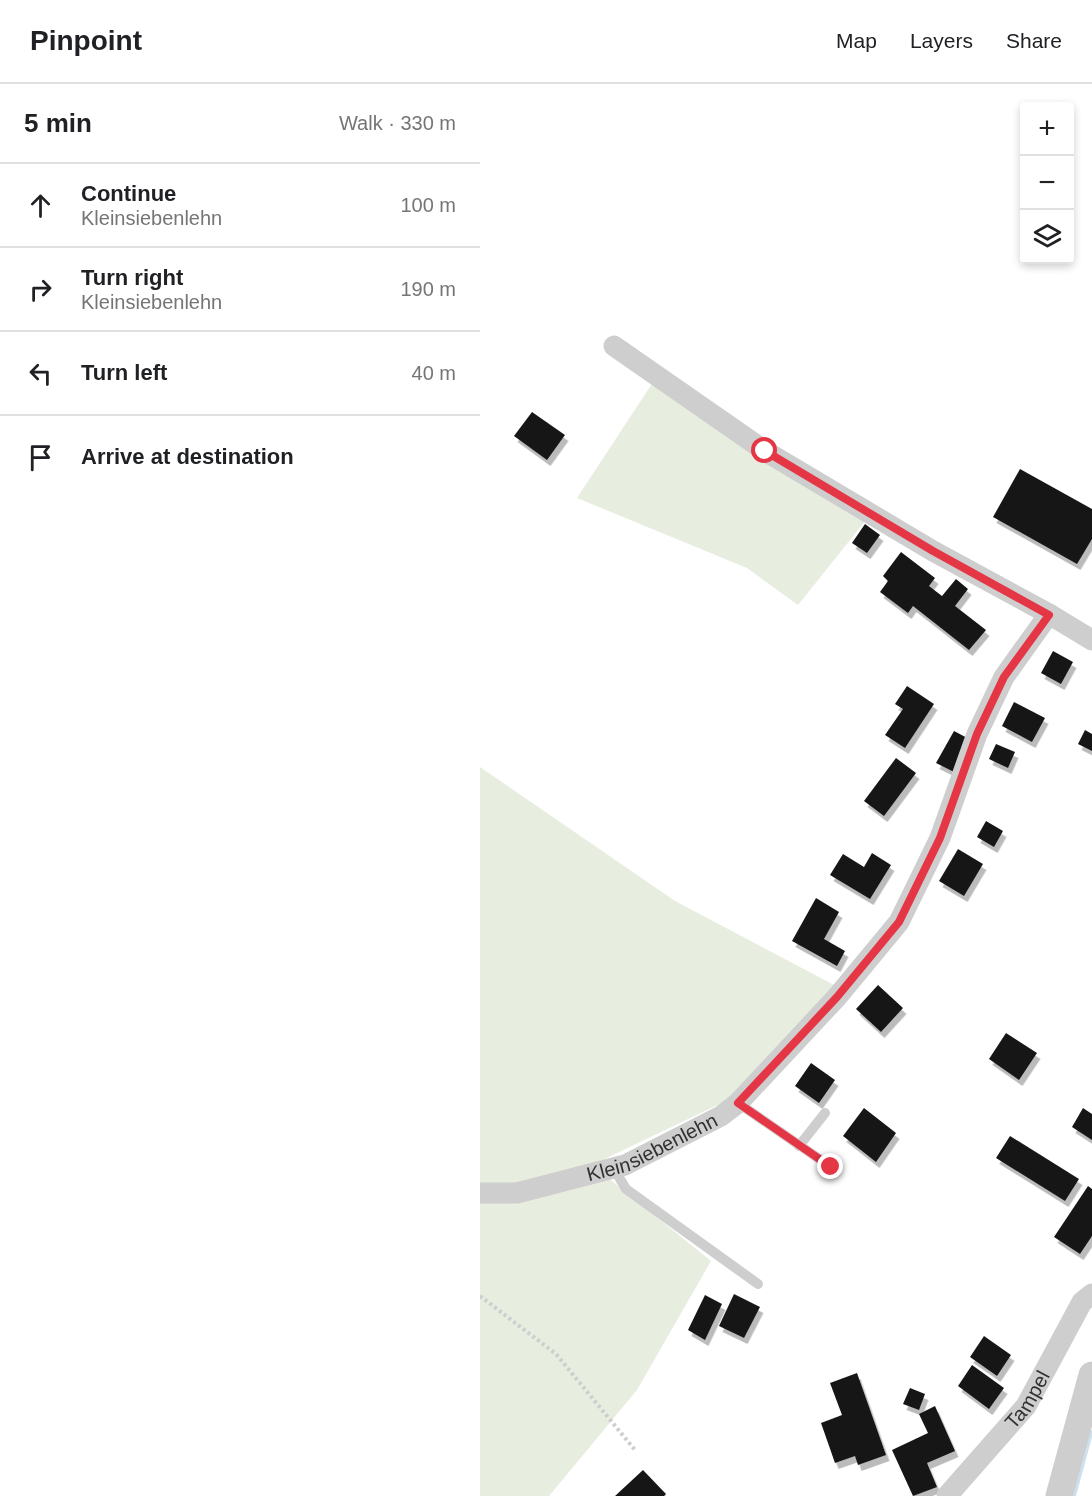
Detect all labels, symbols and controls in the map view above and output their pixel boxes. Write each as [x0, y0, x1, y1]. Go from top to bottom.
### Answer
text: Pinpoint [30, 25, 142, 56]
text: Map [836, 29, 877, 52]
text: Layers [910, 29, 973, 52]
text: Share [1006, 29, 1062, 52]
map controls [1020, 102, 1074, 264]
button: + [1020, 102, 1074, 156]
text: 5 min [24, 108, 92, 138]
text: Walk · 330 m [339, 112, 456, 134]
button: − [1020, 156, 1074, 210]
text: Continue [81, 181, 176, 206]
icon: ahead [24, 189, 57, 222]
text: 100 m [400, 194, 456, 216]
text: Kleinsiebenlehn [81, 207, 222, 229]
button: layers [1020, 210, 1074, 264]
text: Turn right [81, 265, 183, 290]
icon: right [24, 273, 57, 306]
text: 190 m [400, 278, 456, 300]
text: Kleinsiebenlehn [81, 291, 222, 313]
icon: left [24, 357, 57, 390]
text: Turn left [81, 360, 167, 385]
text: 40 m [412, 362, 456, 384]
route start [751, 437, 777, 463]
icon: arrive [24, 441, 57, 474]
text: Arrive at destination [81, 444, 294, 469]
street label: Kleinsiebenlehn [584, 1109, 721, 1185]
route end [817, 1153, 843, 1179]
street label: Tampel [1001, 1367, 1054, 1433]

